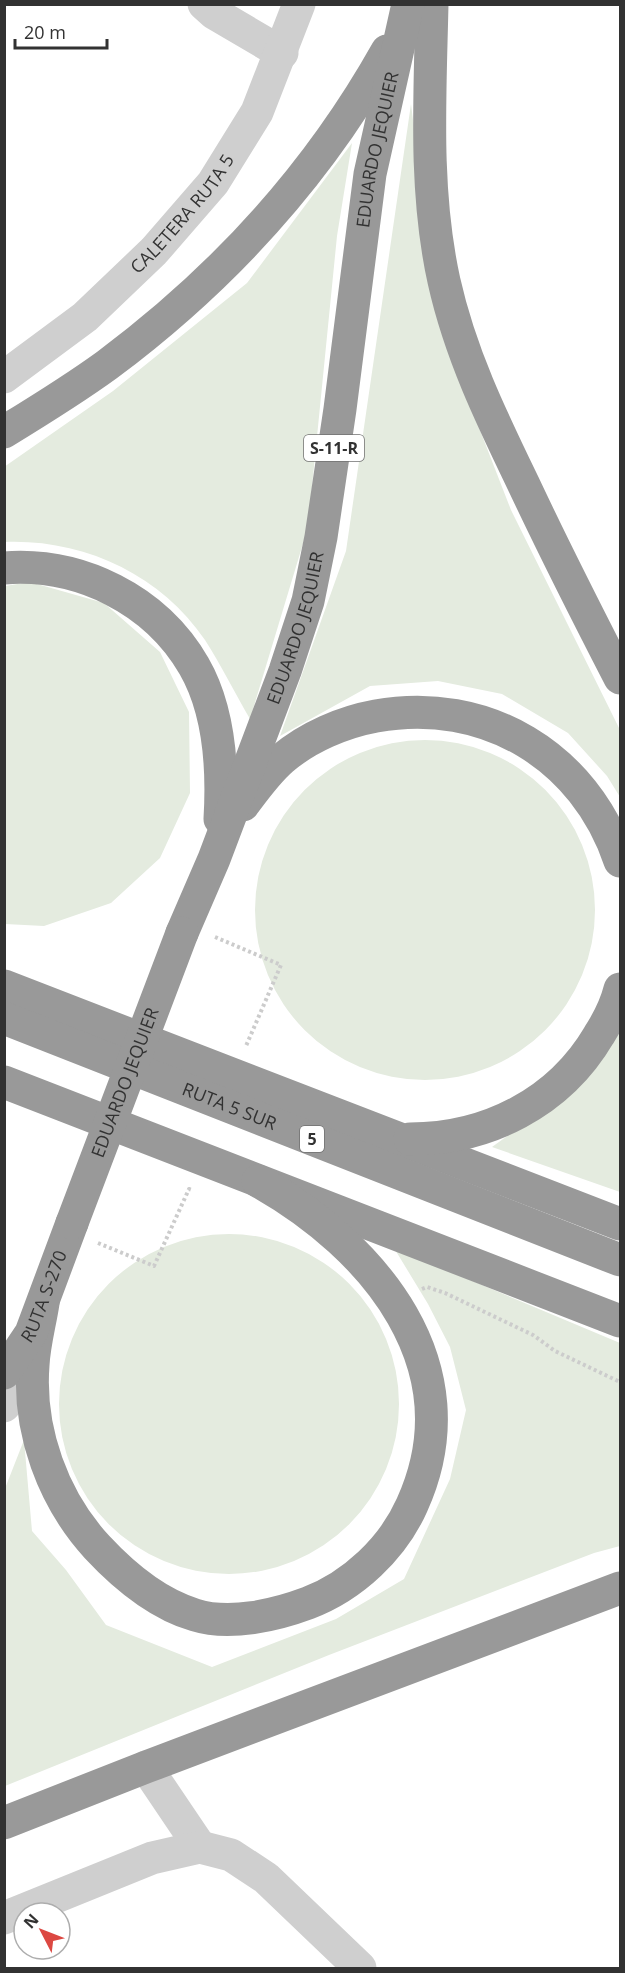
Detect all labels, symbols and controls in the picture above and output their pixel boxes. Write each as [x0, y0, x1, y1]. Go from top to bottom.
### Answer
scale bar [15, 12, 106, 50]
text: 20 m [24, 20, 66, 44]
street label: EDUARDO JEQUIER [350, 69, 404, 229]
street label: CALETERA RUTA 5 [125, 149, 239, 278]
road number: S-11-R [304, 435, 364, 461]
street label: EDUARDO JEQUIER [261, 549, 329, 708]
street label: EDUARDO JEQUIER [85, 1004, 164, 1161]
street label: RUTA 5 SUR [179, 1076, 280, 1135]
road number: 5 [300, 1126, 324, 1152]
street label: RUTA S-270 [15, 1247, 72, 1347]
north arrow [12, 1901, 72, 1961]
text: N [18, 1909, 43, 1933]

